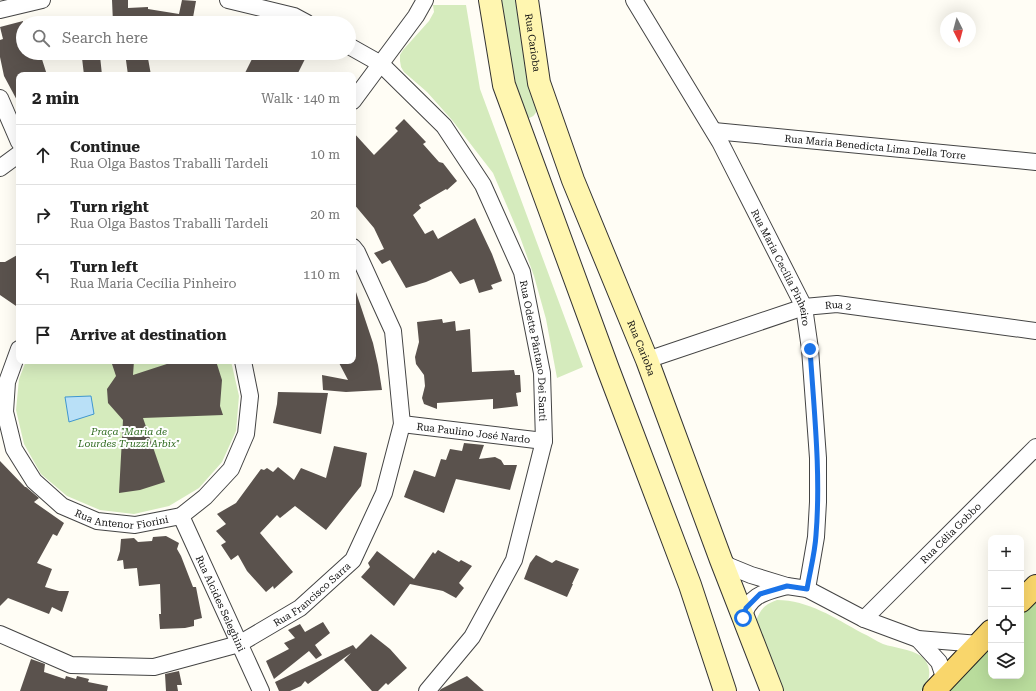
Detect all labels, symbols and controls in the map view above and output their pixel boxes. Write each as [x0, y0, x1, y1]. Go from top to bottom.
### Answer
north arrow [940, 12, 976, 48]
street label: Rua Carioba [523, 13, 542, 73]
search box [16, 16, 356, 60]
icon: search [30, 27, 52, 49]
text: Search here [62, 29, 148, 47]
text: 2 min [32, 88, 79, 108]
text: Walk · 140 m [261, 91, 340, 106]
street label: Rua Maria Benedicta Lima Della Torre [784, 133, 967, 161]
text: Continue [70, 138, 140, 156]
icon: ahead [32, 144, 54, 166]
text: 10 m [310, 147, 340, 162]
text: Rua Olga Bastos Traballi Tardeli [70, 156, 268, 171]
text: Turn right [70, 198, 149, 216]
icon: right [32, 204, 54, 226]
text: 20 m [310, 207, 340, 222]
street label: Rua Maria Cecília Pinheiro [749, 207, 812, 327]
text: Rua Olga Bastos Traballi Tardeli [70, 216, 268, 231]
text: Turn left [70, 258, 138, 276]
icon: left [32, 264, 54, 286]
text: 110 m [303, 267, 340, 282]
text: Rua Maria Cecília Pinheiro [70, 276, 236, 291]
street label: Rua Odette Pântano Dei Santi [518, 279, 548, 421]
street label: Rua 2 [824, 299, 852, 312]
street label: Rua Carioba [625, 319, 657, 378]
icon: arrive [32, 324, 54, 346]
text: Arrive at destination [70, 326, 226, 344]
route end [801, 340, 819, 358]
street label: Rua Paulino José Nardo [416, 421, 531, 445]
park label: Praça "Maria de Lourdes Truzzi Arbix" [77, 426, 180, 449]
street label: Rua Célia Gobbo [918, 501, 983, 566]
street label: Rua Antenor Fiorini [73, 507, 169, 531]
map controls [988, 535, 1024, 679]
button: + [988, 535, 1024, 571]
street label: Rua Alcides Seleghini [194, 554, 247, 653]
street label: Rua Francisco Sarra [271, 560, 353, 629]
button: − [988, 571, 1024, 607]
button: locate [988, 607, 1024, 643]
route start [734, 609, 752, 627]
button: layers [988, 643, 1024, 679]

